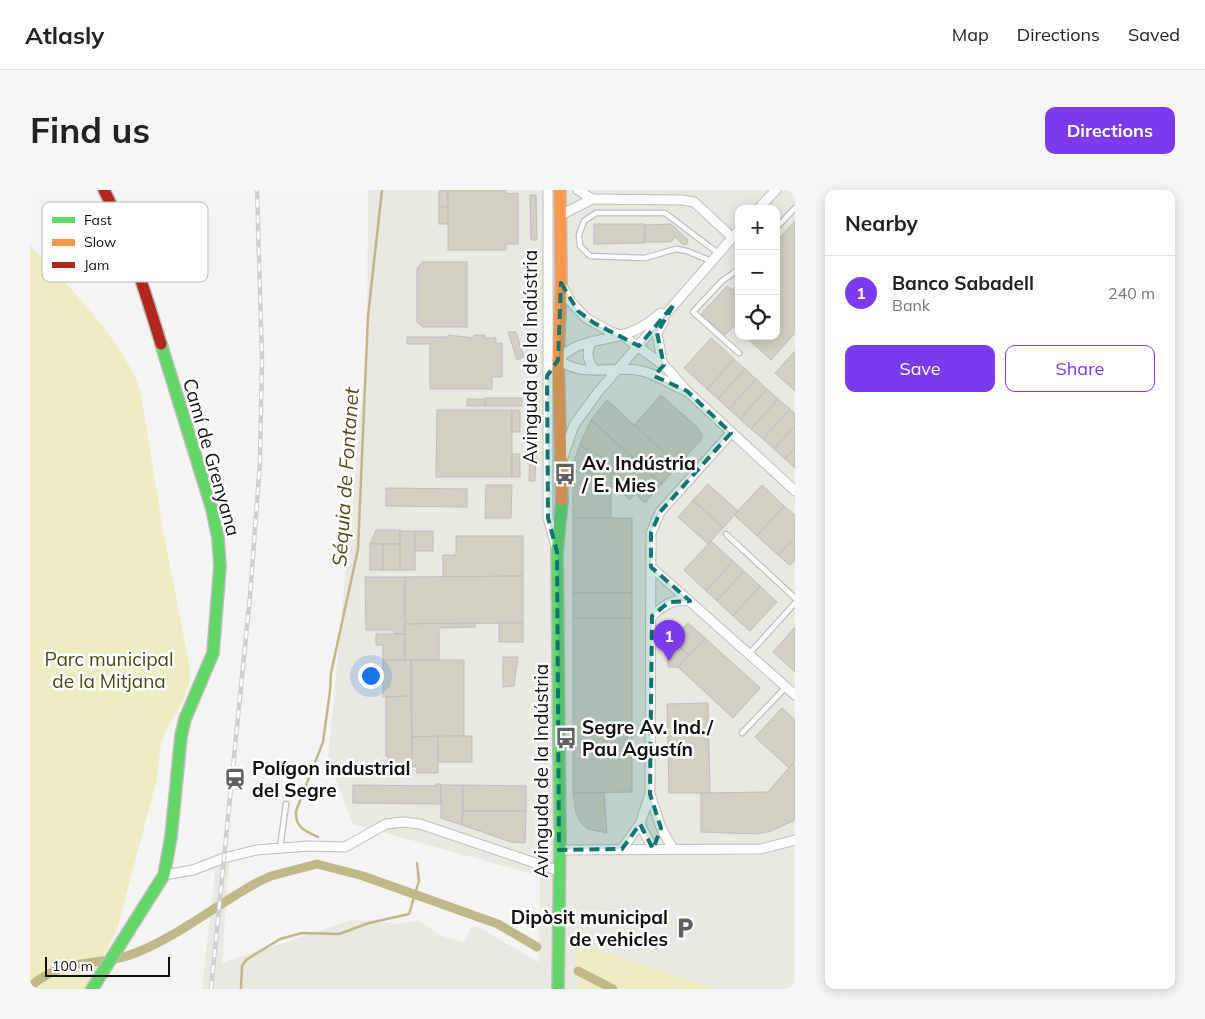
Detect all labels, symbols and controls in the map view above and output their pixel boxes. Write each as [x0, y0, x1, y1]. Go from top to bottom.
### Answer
text: Atlasly [25, 20, 104, 50]
text: Map [952, 23, 989, 46]
text: Directions [1017, 23, 1100, 46]
text: Saved [1128, 23, 1180, 46]
button: Directions [1045, 107, 1175, 154]
text: Find us [30, 108, 150, 152]
legend [42, 202, 208, 282]
map controls [735, 205, 780, 340]
button: + [735, 205, 780, 250]
text: Nearby [845, 210, 918, 236]
text: Fast [84, 211, 112, 229]
text: Slow [84, 233, 116, 251]
street label: Avinguda de la Indústria [518, 250, 542, 464]
button: − [735, 250, 780, 295]
text: Jam [84, 256, 109, 274]
text: Banco Sabadell [892, 271, 1034, 295]
text: 1 [856, 283, 866, 303]
text: 240 m [1108, 283, 1155, 303]
button: locate [735, 295, 780, 340]
text: Bank [892, 295, 930, 315]
button: Save [845, 345, 995, 392]
button: Share [1005, 345, 1155, 392]
street label: Camí de Grenyana [178, 375, 246, 539]
water label: Séquia de Fontanet [326, 386, 364, 567]
place label: Av. Indústria / E. Mies [581, 451, 696, 497]
bus stop icon: Av. Indústria / E. Mies [552, 461, 578, 487]
pin: 1 [653, 620, 685, 661]
park label: Parc municipal de la Mitjana [44, 647, 174, 693]
your location [358, 663, 384, 689]
street label: Avinguda de la Indústria [529, 664, 553, 878]
place label: Segre Av. Ind./ Pau Agustín [582, 715, 714, 761]
bus stop icon: Segre Av. Ind./ Pau Agustín [553, 725, 579, 751]
place label: Polígon industrial del Segre [252, 756, 410, 802]
station icon: Polígon industrial del Segre [222, 766, 248, 792]
place label: Dipòsit municipal de vehicles [511, 905, 668, 951]
parking icon: Dipòsit municipal de vehicles [672, 915, 698, 941]
scale bar [45, 954, 170, 977]
text: 100 m [52, 957, 93, 975]

